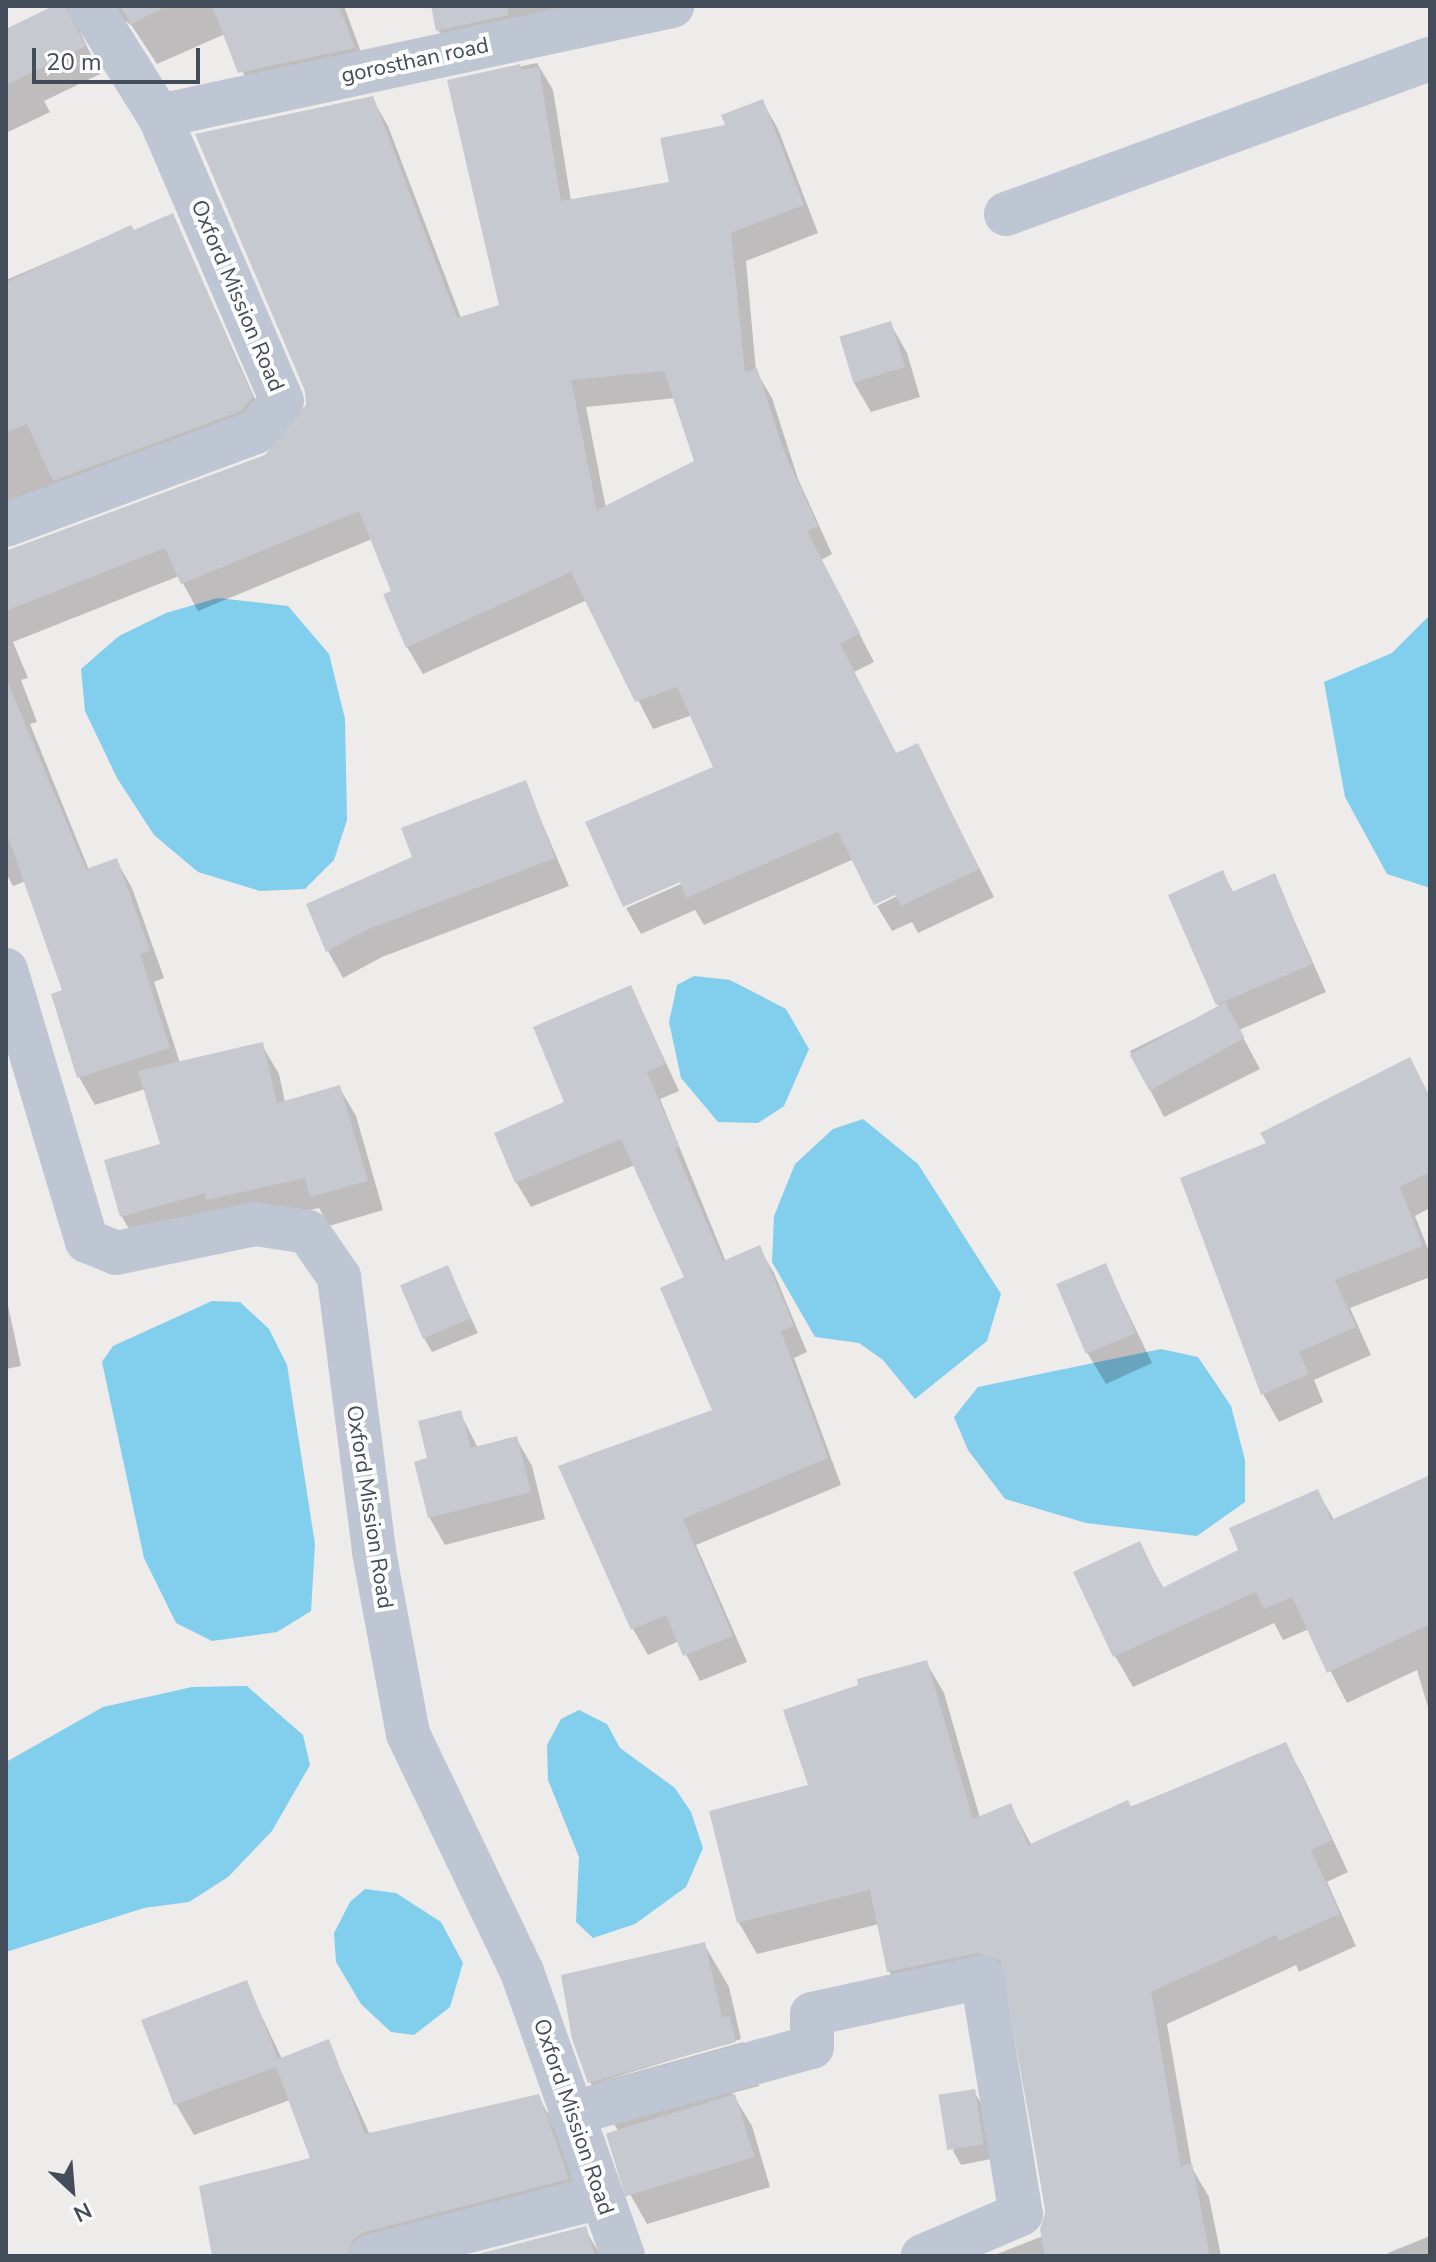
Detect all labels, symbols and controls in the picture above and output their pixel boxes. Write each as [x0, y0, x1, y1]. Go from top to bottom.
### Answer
scale bar [36, 32, 204, 82]
street label: gorosthan road [339, 32, 491, 90]
text: 20 m [46, 46, 102, 78]
street label: Oxford Mission Road [185, 196, 289, 396]
street label: Oxford Mission Road [340, 1403, 398, 1611]
street label: Oxford Mission Road [527, 2015, 619, 2219]
north arrow [32, 2150, 112, 2230]
text: N [69, 2194, 96, 2229]

